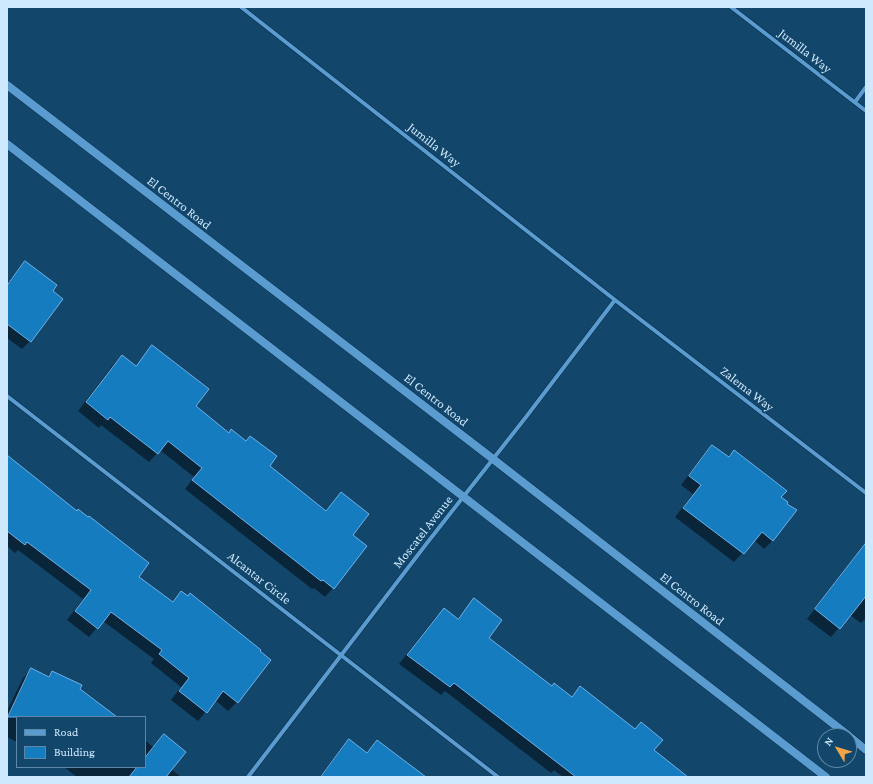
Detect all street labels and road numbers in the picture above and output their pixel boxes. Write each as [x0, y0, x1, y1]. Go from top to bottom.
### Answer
street label: Jumilla Way [775, 25, 835, 77]
street label: Jumilla Way [404, 119, 464, 171]
street label: El Centro Road [144, 173, 214, 233]
street label: Zalema Way [717, 363, 777, 415]
street label: El Centro Road [401, 370, 471, 430]
street label: Moscatel Avenue [390, 493, 456, 571]
street label: Alcantar Circle [224, 548, 294, 608]
street label: El Centro Road [657, 569, 727, 629]

